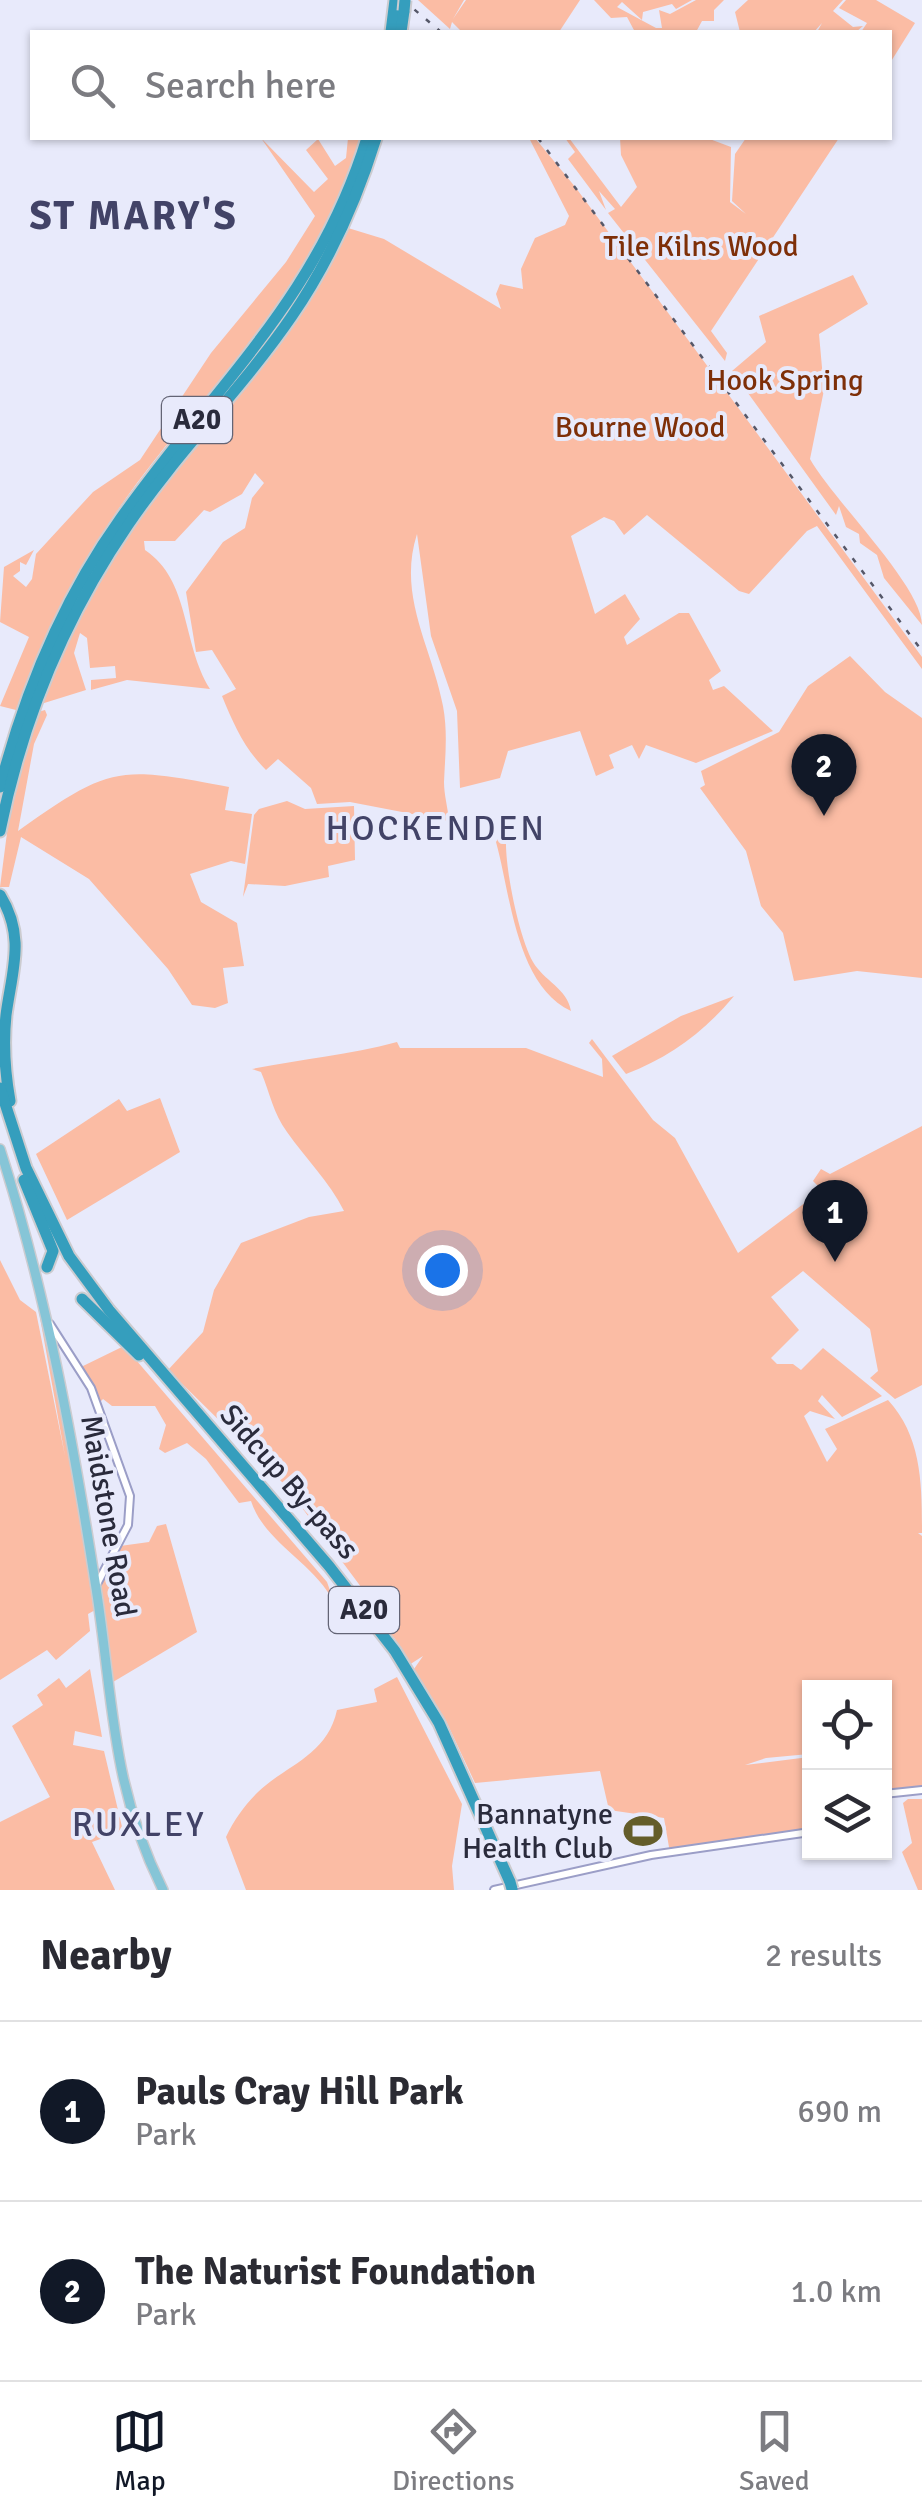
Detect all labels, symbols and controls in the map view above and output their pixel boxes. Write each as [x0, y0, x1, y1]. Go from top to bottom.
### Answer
search box [30, 30, 892, 140]
icon: search [65, 58, 120, 113]
text: Search here [145, 62, 337, 109]
district label: ST MARY'S [30, 191, 238, 241]
park label: Tile Kilns Wood [603, 228, 799, 265]
park label: Hook Spring [706, 362, 864, 399]
road number: A20 [162, 397, 232, 443]
park label: Bourne Wood [555, 409, 725, 446]
pin: 2 [792, 734, 856, 816]
district label: HOCKENDEN [326, 807, 546, 850]
pin: 1 [802, 1180, 868, 1262]
your location [417, 1245, 468, 1296]
street label: Sidcup By-pass [212, 1397, 366, 1567]
street label: Maidstone Road [72, 1412, 144, 1620]
road number: A20 [329, 1587, 399, 1633]
map controls [802, 1680, 892, 1860]
button: locate [802, 1680, 892, 1770]
button: layers [802, 1770, 892, 1860]
place label: Bannatyne Health Club [462, 1796, 613, 1867]
district label: RUXLEY [72, 1803, 206, 1846]
sports icon: Bannatyne Health Club [622, 1810, 664, 1852]
text: Nearby [40, 1930, 172, 1981]
text: 2 results [765, 1936, 882, 1975]
text: Pauls Cray Hill Park [135, 2068, 464, 2115]
text: 1 [64, 2092, 81, 2131]
text: 690 m [798, 2092, 882, 2131]
text: Park [135, 2115, 197, 2154]
text: The Naturist Foundation [135, 2248, 536, 2295]
text: 2 [64, 2272, 81, 2311]
text: 1.0 km [790, 2272, 882, 2311]
text: Park [135, 2295, 197, 2334]
tab: Map [112, 2404, 167, 2498]
tab: Directions [392, 2404, 514, 2498]
tab: Saved [739, 2404, 810, 2498]

